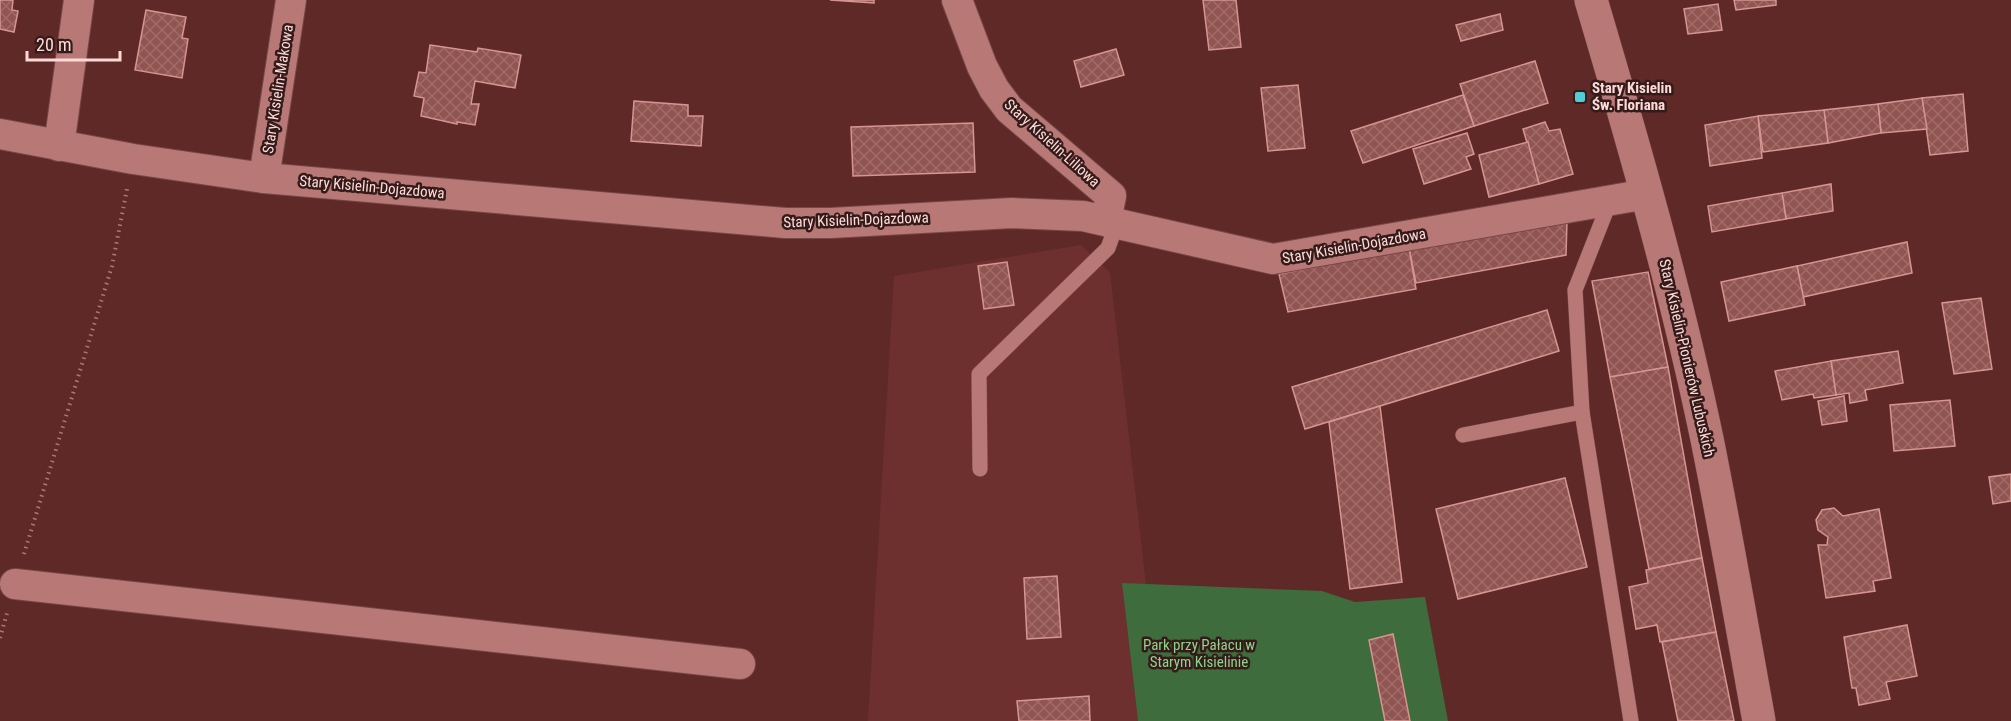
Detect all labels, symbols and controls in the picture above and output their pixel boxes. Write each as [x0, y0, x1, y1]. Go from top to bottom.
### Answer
street label: Stary Kisielin-Makowa [259, 23, 297, 155]
scale bar [27, 24, 120, 62]
text: 20 m [36, 34, 71, 55]
place label: Stary Kisielin Św. Floriana [1592, 79, 1672, 114]
marker: Stary Kisielin Św. Floriana [1573, 90, 1587, 104]
street label: Stary Kisielin-Liliowa [1000, 95, 1104, 191]
street label: Stary Kisielin-Dojazdowa [299, 172, 445, 202]
street label: Stary Kisielin-Dojazdowa [783, 208, 929, 232]
street label: Stary Kisielin-Dojazdowa [1281, 224, 1427, 268]
street label: Stary Kisielin-Pionierów Lubuskich [1655, 257, 1719, 459]
park label: Park przy Pałacu w Starym Kisielinie [1143, 636, 1255, 671]

